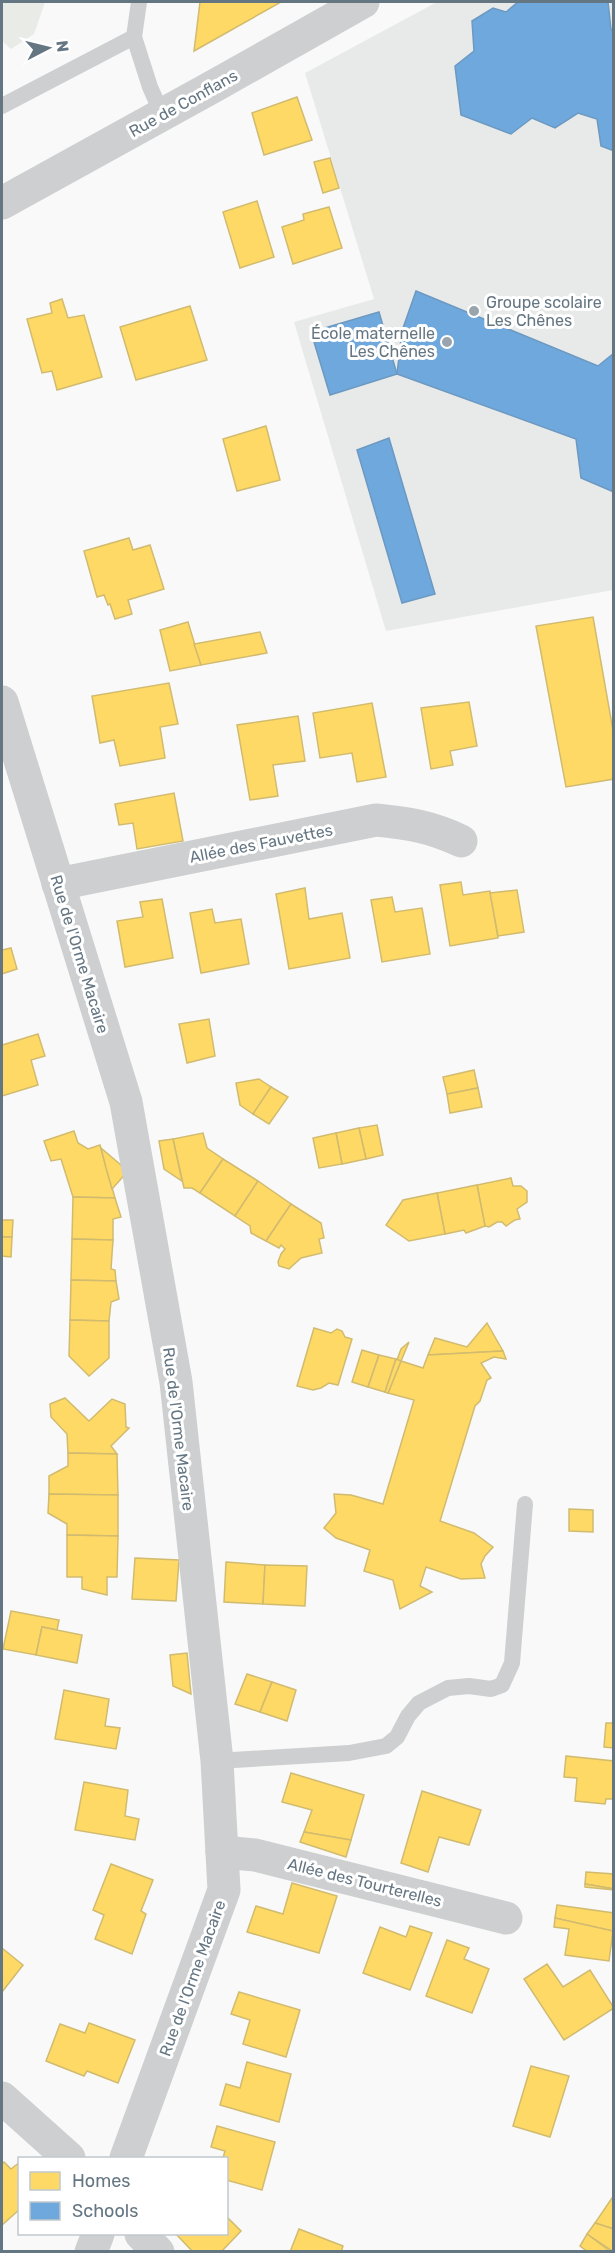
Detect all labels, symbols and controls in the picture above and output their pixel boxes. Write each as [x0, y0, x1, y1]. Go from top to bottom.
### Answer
north arrow [18, 18, 78, 78]
text: N [52, 39, 73, 53]
street label: Rue de Conflans [126, 66, 241, 141]
place label: Groupe scolaire Les Chênes [486, 293, 602, 330]
marker: Groupe scolaire Les Chênes [467, 304, 481, 318]
place label: École maternelle Les Chênes [311, 324, 435, 361]
marker: École maternelle Les Chênes [440, 335, 454, 349]
street label: Allée des Fauvettes [188, 820, 334, 867]
street label: Rue de l'Orme Macaire [46, 873, 113, 1036]
street label: Rue de l'Orme Macaire [159, 1346, 198, 1512]
street label: Allée des Tourterelles [286, 1854, 444, 1911]
street label: Rue de l'Orme Macaire [155, 1897, 230, 2059]
legend [18, 2157, 228, 2235]
text: Homes [72, 2170, 130, 2192]
text: Schools [72, 2200, 138, 2222]

